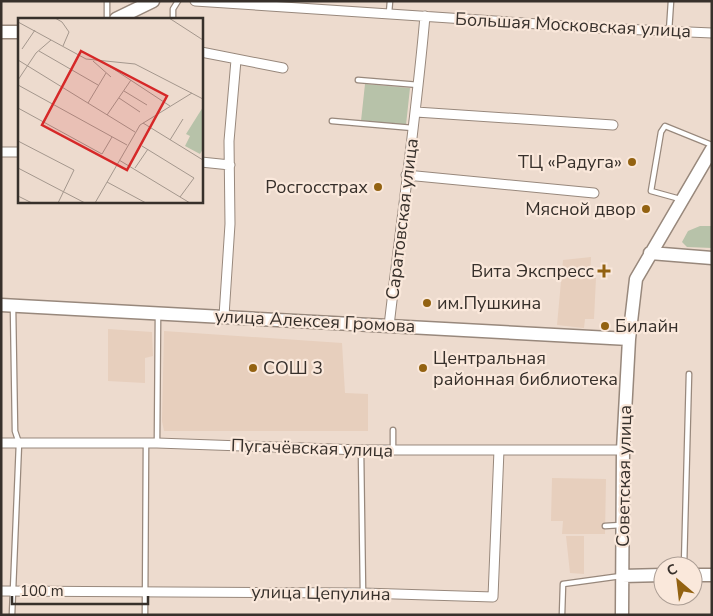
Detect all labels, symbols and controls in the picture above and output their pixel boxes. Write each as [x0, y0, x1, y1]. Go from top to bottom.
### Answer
street label: Большая Московская улица [454, 7, 692, 43]
inset map [18, 18, 202, 202]
street label: Саратовская улица [380, 137, 424, 301]
place label: ТЦ «Радуга» [518, 150, 622, 174]
marker: ТЦ «Радуга» [626, 156, 638, 168]
place label: Росгосстрах [265, 175, 368, 199]
marker: Росгосстрах [372, 181, 384, 193]
place label: Мясной двор [525, 197, 636, 221]
marker: Мясной двор [640, 203, 652, 215]
place label: Вита Экспресс [471, 259, 594, 283]
marker: Вита Экспресс [598, 265, 610, 277]
place label: им.Пушкина [437, 291, 541, 315]
marker: им.Пушкина [421, 297, 433, 309]
street label: улица Алексея Громова [214, 304, 416, 338]
place label: Билайн [615, 314, 679, 338]
marker: Билайн [599, 320, 611, 332]
place label: Центральная районная библиотека [433, 346, 618, 391]
place label: СОШ 3 [263, 356, 323, 380]
marker: СОШ 3 [247, 362, 259, 374]
marker: Центральная районная библиотека [417, 362, 429, 374]
street label: Советская улица [611, 405, 637, 547]
street label: Пугачёвская улица [230, 433, 394, 463]
north arrow [653, 556, 703, 606]
text: С [663, 559, 681, 581]
scale bar [12, 574, 149, 606]
street label: улица Цепулина [251, 580, 391, 606]
text: 100 m [20, 581, 64, 601]

